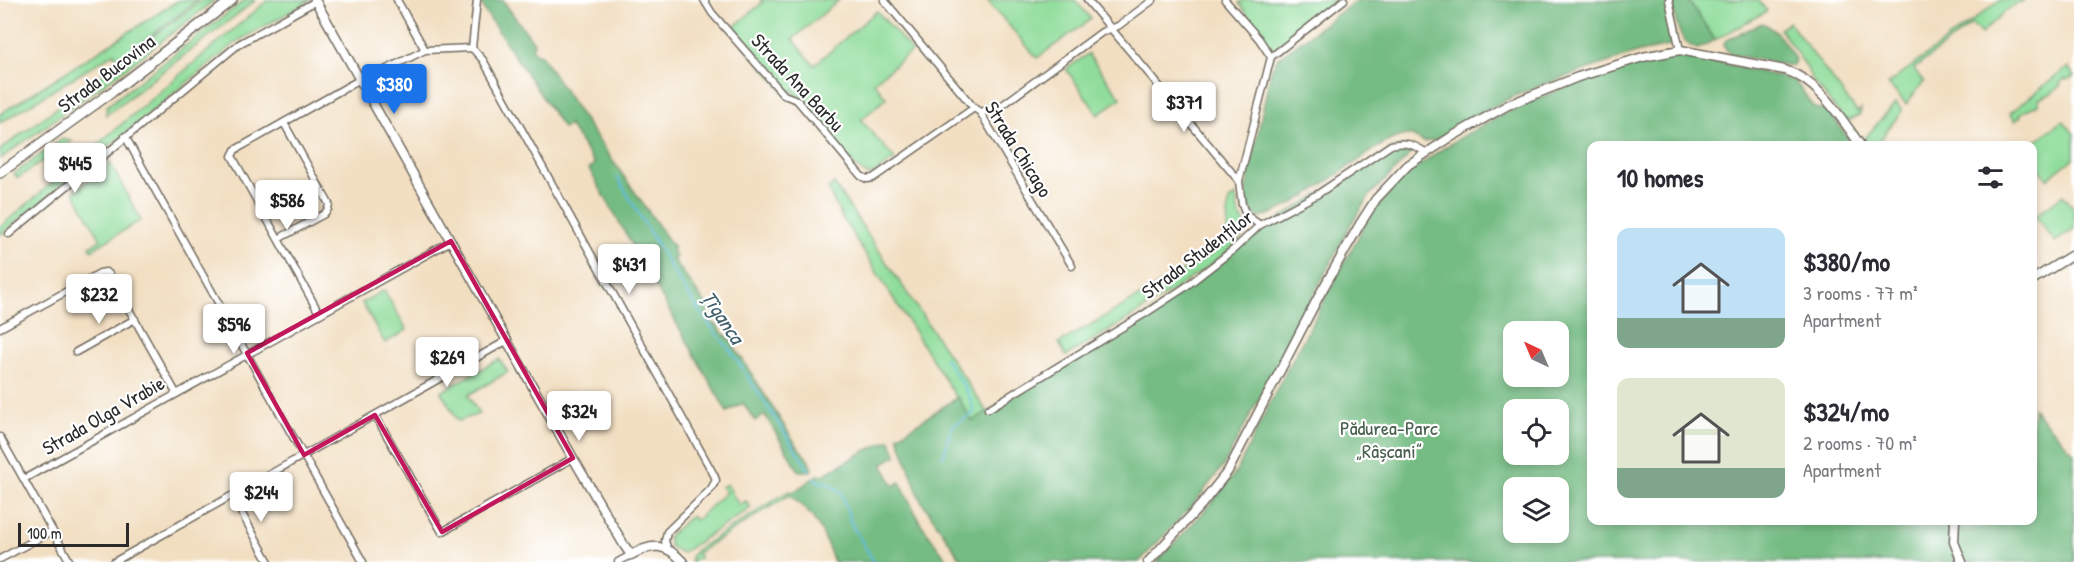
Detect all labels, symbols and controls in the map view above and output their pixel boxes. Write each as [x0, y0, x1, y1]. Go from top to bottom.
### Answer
street label: Strada Bucovina [52, 27, 160, 118]
street label: Strada Ana Barbu [746, 27, 850, 137]
pin: $380 [358, 64, 430, 115]
text: $380 [376, 70, 412, 97]
pin: $371 [1148, 82, 1220, 133]
text: $371 [1166, 88, 1202, 115]
street label: Strada Chicago [979, 96, 1059, 202]
pin: $445 [39, 143, 111, 194]
text: $445 [58, 149, 92, 176]
text: 10 homes [1617, 160, 1704, 195]
icon: filters [1974, 161, 2007, 194]
pin: $586 [251, 180, 323, 231]
text: $586 [269, 186, 305, 213]
street label: Strada Studenților [1136, 203, 1259, 305]
pin: $431 [593, 244, 665, 295]
text: $380/mo [1803, 244, 1890, 279]
text: $431 [612, 250, 646, 277]
icon: home [1665, 252, 1737, 324]
pin: $232 [63, 274, 135, 325]
text: 3 rooms · 77 m² [1803, 279, 1917, 306]
text: $232 [80, 280, 118, 307]
water label: Țîganca [695, 285, 753, 351]
pin: $596 [198, 304, 270, 355]
text: Apartment [1803, 306, 1881, 333]
text: $596 [217, 310, 251, 337]
north arrow [1503, 321, 1569, 387]
map controls [1503, 321, 1569, 543]
pin: $269 [411, 337, 483, 388]
text: $269 [430, 343, 464, 370]
street label: Strada Olga Vrabie [37, 369, 169, 461]
pin: $324 [543, 391, 615, 442]
text: $324/mo [1803, 394, 1889, 429]
text: $324 [561, 397, 597, 424]
button: locate [1503, 399, 1569, 465]
icon: home [1665, 402, 1737, 474]
park label: Pădurea-Parc „Râșcani” [1340, 414, 1438, 464]
text: 2 rooms · 70 m² [1803, 429, 1917, 456]
text: Apartment [1803, 456, 1881, 483]
pin: $244 [225, 472, 297, 523]
button: layers [1503, 477, 1569, 543]
text: $244 [244, 478, 278, 505]
scale bar [18, 520, 129, 548]
text: 100 m [27, 522, 62, 544]

